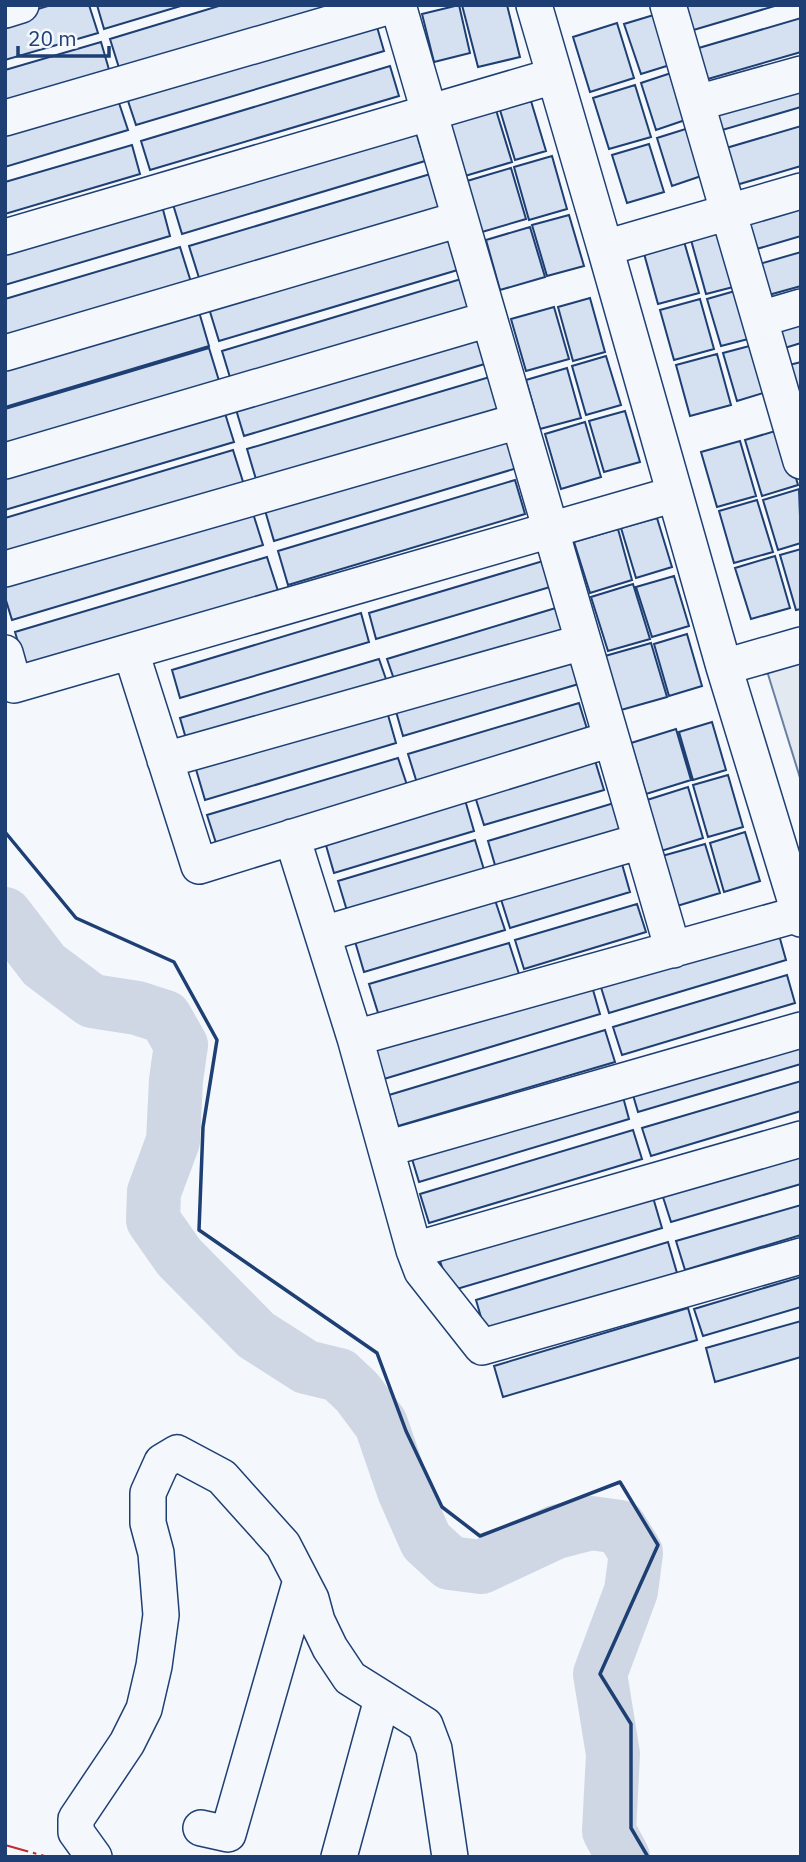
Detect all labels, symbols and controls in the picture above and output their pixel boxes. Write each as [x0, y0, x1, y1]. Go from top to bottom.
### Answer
scale bar [18, 14, 108, 58]
text: 20 m [28, 24, 77, 52]

